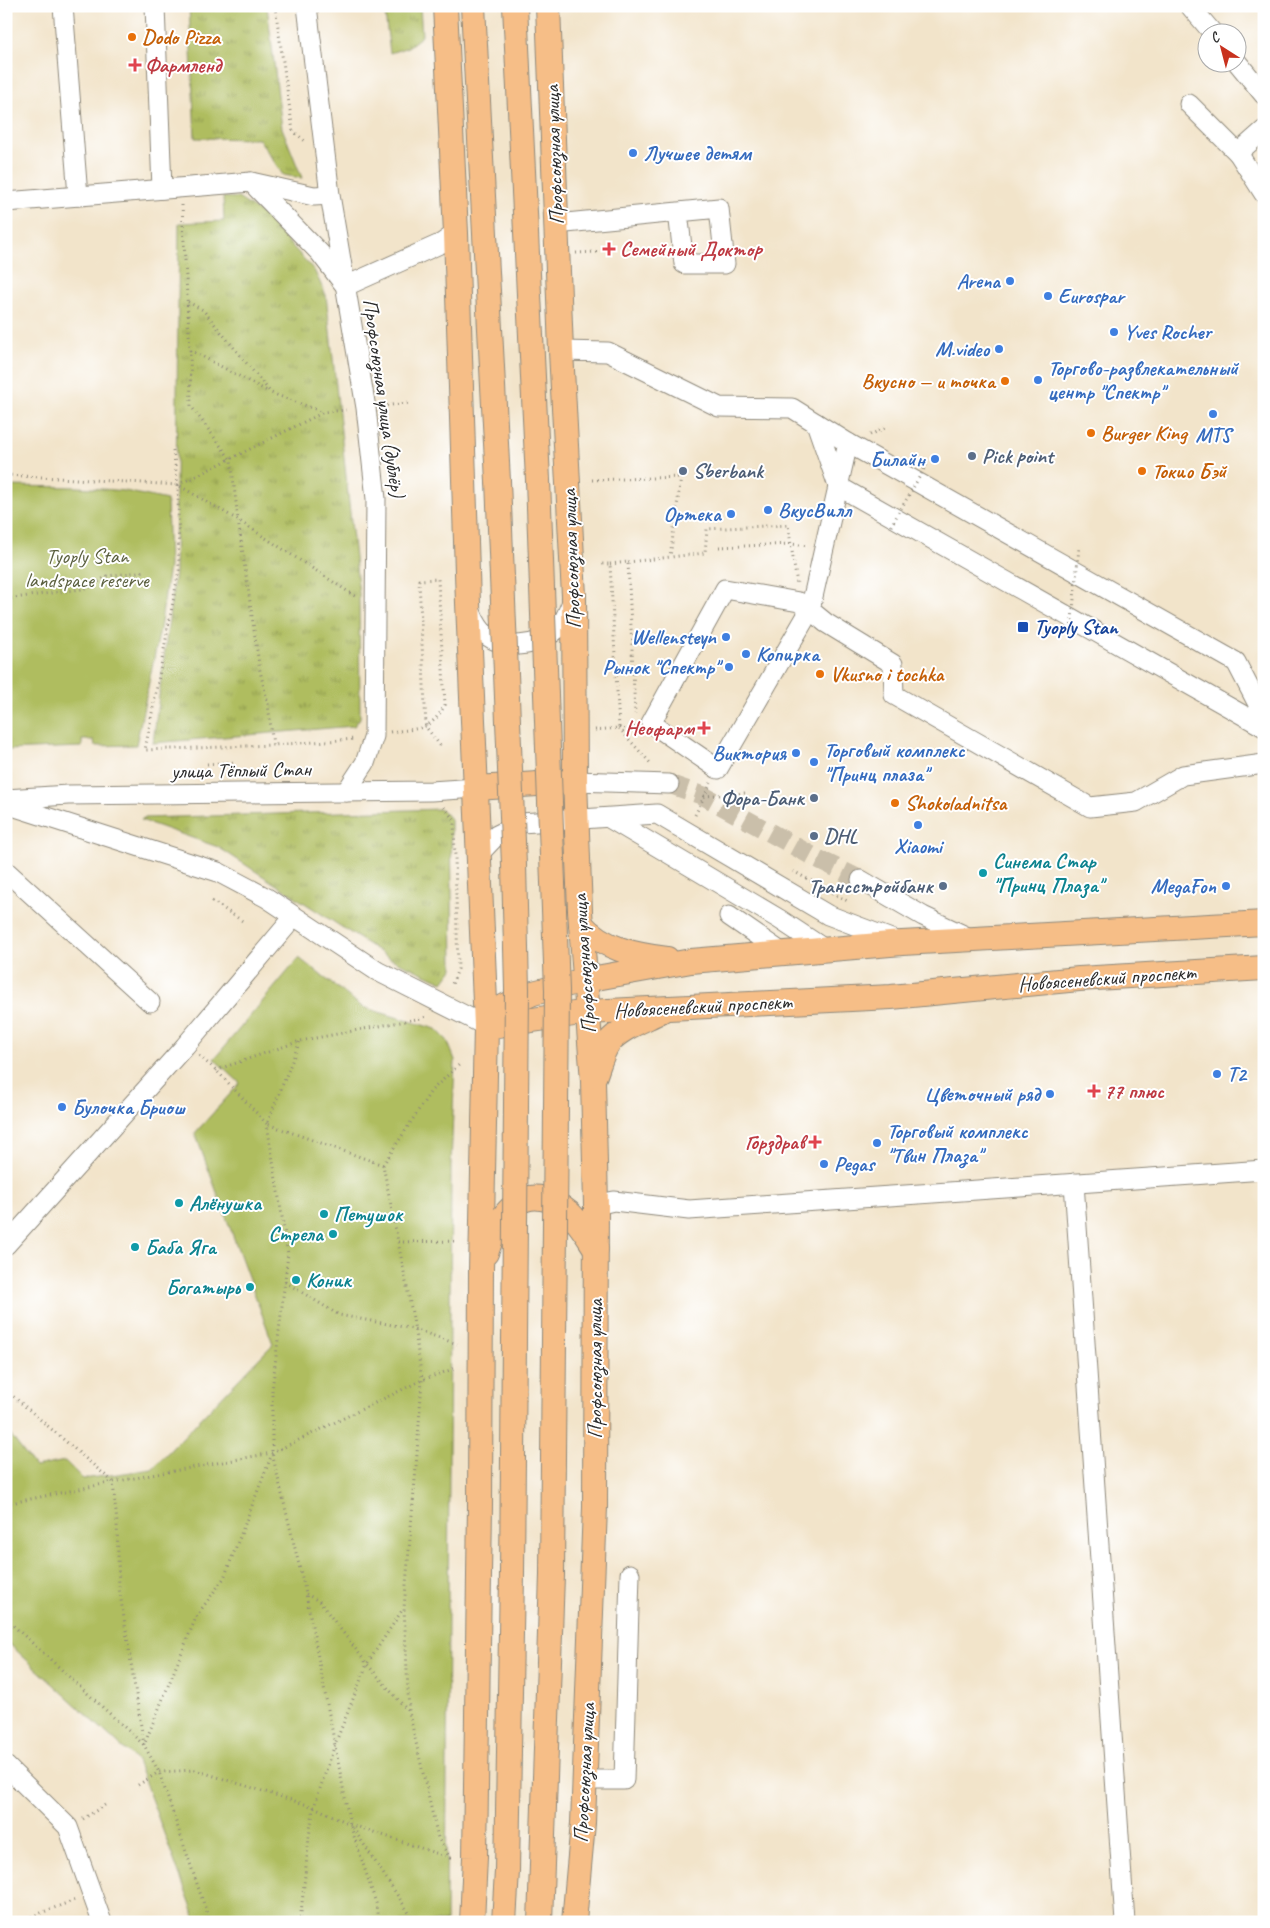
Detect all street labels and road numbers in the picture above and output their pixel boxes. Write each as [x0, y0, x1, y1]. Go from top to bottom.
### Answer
street label: Профсоюзная улица [539, 83, 570, 225]
street label: Профсоюзная улица (дублёр) [356, 297, 411, 500]
street label: Профсоюзная улица [556, 487, 587, 629]
street label: улица Тёплый Стан [169, 756, 313, 784]
street label: Профсоюзная улица [566, 892, 603, 1035]
street label: Новоясеневский проспект [1017, 959, 1198, 997]
street label: Новоясеневский проспект [613, 988, 794, 1024]
street label: Профсоюзная улица [582, 1298, 609, 1439]
street label: Профсоюзная улица [567, 1701, 602, 1843]

